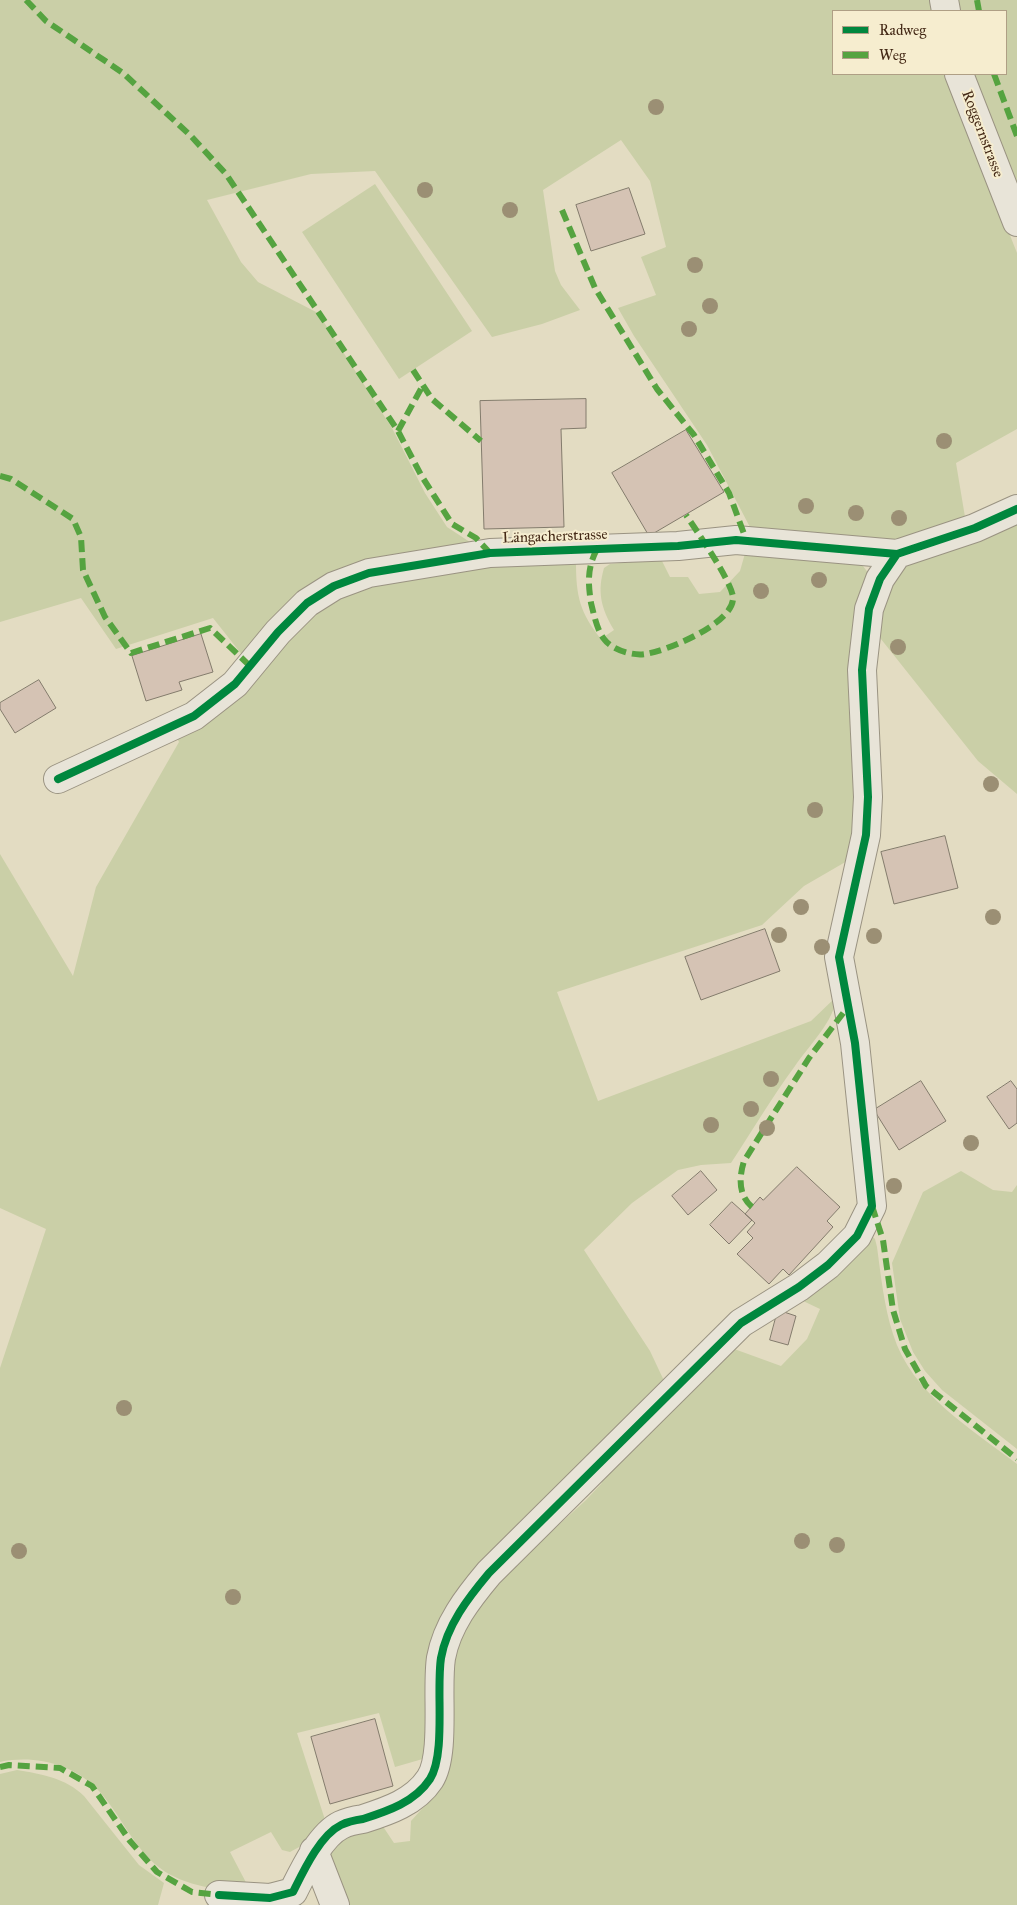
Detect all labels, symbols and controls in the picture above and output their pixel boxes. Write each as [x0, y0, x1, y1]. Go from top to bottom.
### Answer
legend [832, 10, 1007, 75]
text: Radweg [879, 21, 926, 39]
text: Weg [879, 46, 906, 64]
street label: Roggernstrasse [957, 88, 1007, 180]
street label: Längacherstrasse [502, 526, 608, 548]

